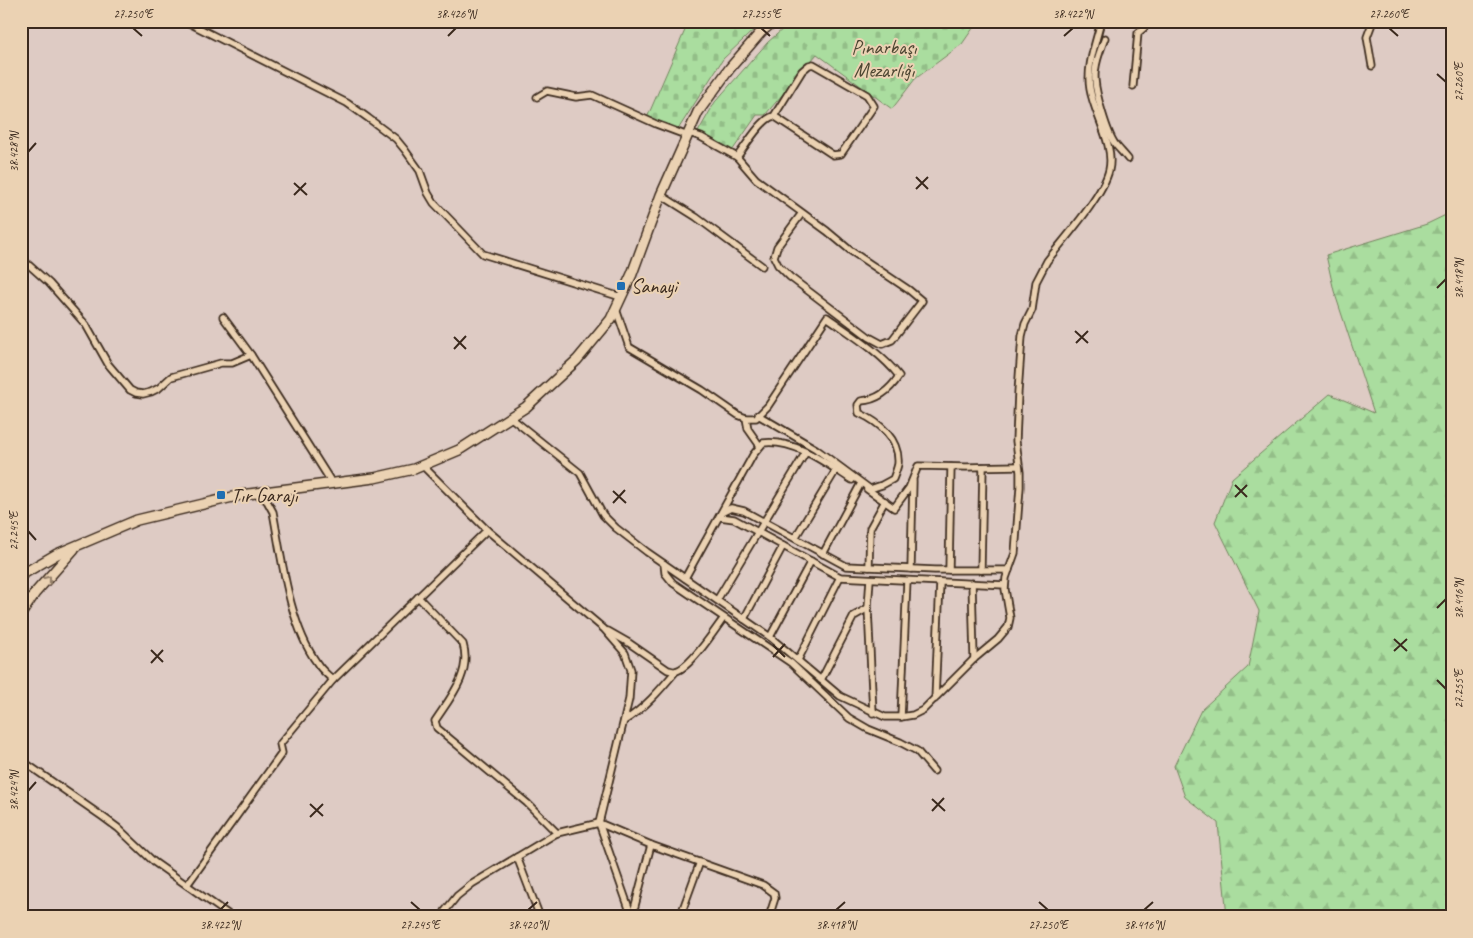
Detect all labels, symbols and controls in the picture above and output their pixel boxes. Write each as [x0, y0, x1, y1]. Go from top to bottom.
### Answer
text: 27.250°E [113, 6, 154, 22]
text: 38.426°N [436, 6, 478, 22]
text: 27.255°E [741, 6, 782, 22]
text: 38.422°N [1053, 6, 1095, 22]
text: 27.260°E [1369, 6, 1410, 22]
park label: Pınarbaşı Mezarlığı [851, 35, 918, 83]
text: 27.260°E [1451, 61, 1467, 102]
text: 38.428°N [6, 130, 22, 172]
text: 38.418°N [1451, 257, 1467, 299]
place label: Sanayi [631, 274, 679, 299]
marker: Sanayi [615, 280, 627, 292]
place label: Tır Garajı [231, 483, 299, 508]
marker: Tır Garajı [215, 489, 227, 501]
text: 27.245°E [6, 510, 22, 551]
one-way arrow [42, 575, 51, 584]
text: 38.416°N [1451, 577, 1467, 619]
text: 27.255°E [1451, 668, 1467, 709]
text: 38.424°N [6, 769, 22, 811]
text: 38.422°N [200, 917, 242, 933]
text: 27.245°E [400, 917, 441, 933]
text: 38.420°N [508, 917, 550, 933]
text: 38.418°N [816, 917, 858, 933]
text: 27.250°E [1028, 917, 1069, 933]
text: 38.416°N [1124, 917, 1166, 933]

